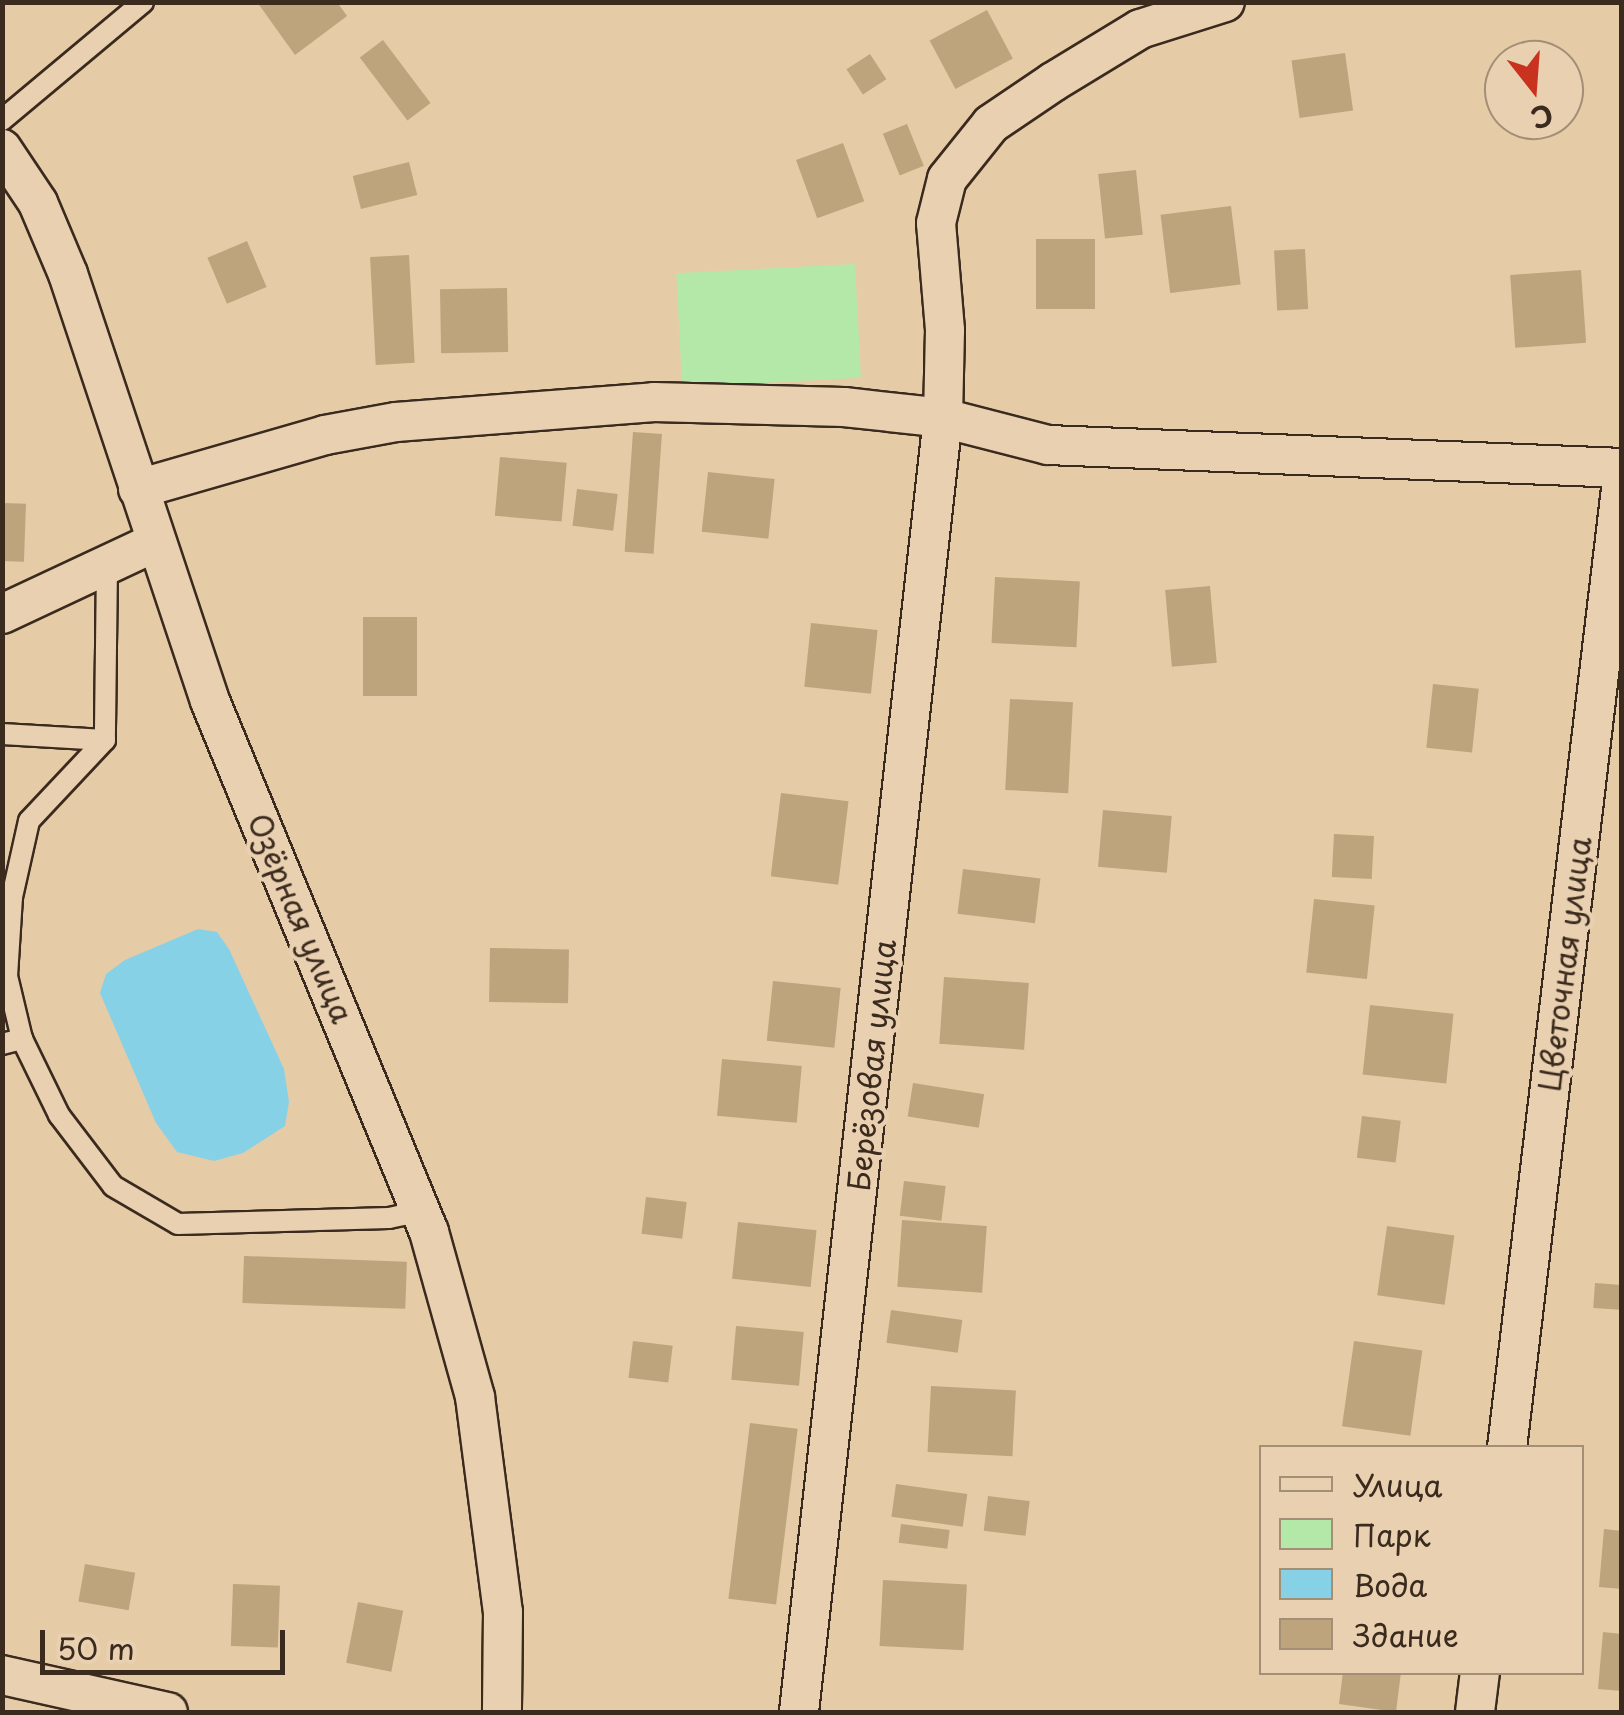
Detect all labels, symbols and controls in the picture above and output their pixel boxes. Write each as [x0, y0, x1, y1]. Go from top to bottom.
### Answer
north arrow [1484, 40, 1584, 140]
text: С [1526, 94, 1559, 141]
street label: Озёрная улица [240, 807, 362, 1029]
street label: Цветочная улица [1530, 834, 1598, 1094]
street label: Берёзовая улица [840, 937, 902, 1193]
legend [1259, 1445, 1584, 1675]
text: Улица [1353, 1462, 1442, 1507]
text: Парк [1353, 1512, 1430, 1557]
text: Вода [1353, 1562, 1427, 1607]
scale bar [45, 1610, 290, 1672]
text: Здание [1353, 1612, 1459, 1657]
text: 50 m [57, 1625, 135, 1670]

